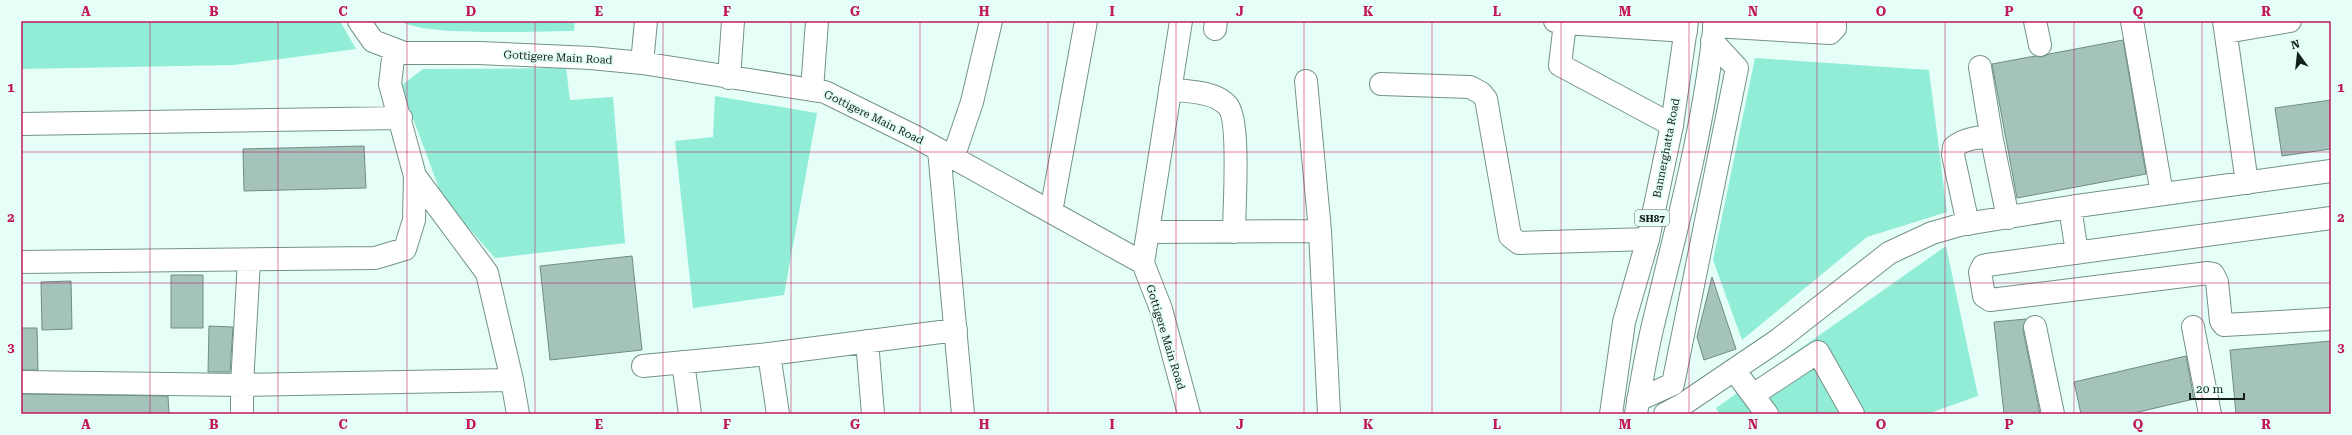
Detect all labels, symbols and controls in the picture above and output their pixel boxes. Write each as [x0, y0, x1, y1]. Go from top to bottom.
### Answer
text: A [81, 4, 91, 19]
text: B [209, 4, 219, 19]
text: C [338, 4, 348, 19]
text: D [466, 4, 476, 19]
text: E [595, 4, 603, 19]
text: F [723, 4, 731, 19]
text: G [850, 4, 860, 19]
text: H [979, 4, 990, 19]
text: I [1109, 4, 1115, 19]
text: J [1236, 4, 1244, 19]
text: K [1363, 4, 1374, 19]
text: L [1493, 4, 1501, 19]
text: M [1619, 4, 1632, 19]
text: N [1748, 4, 1758, 19]
text: O [1876, 4, 1887, 19]
text: P [2005, 4, 2014, 19]
text: Q [2133, 4, 2144, 19]
text: R [2261, 4, 2271, 19]
north arrow [2278, 34, 2318, 74]
text: N [2290, 37, 2302, 52]
street label: Gottigere Main Road [503, 48, 613, 67]
text: 1 [7, 80, 15, 95]
text: 1 [2337, 80, 2345, 95]
street label: Gottigere Main Road [822, 88, 926, 147]
street label: Bannerghatta Road [1650, 97, 1683, 199]
text: 2 [7, 210, 15, 225]
road number: SH87 [1635, 210, 1669, 226]
text: 2 [2337, 210, 2345, 225]
street label: Gottigere Main Road [1143, 283, 1188, 391]
text: 3 [7, 340, 15, 355]
text: 3 [2337, 340, 2345, 355]
scale bar [2190, 375, 2244, 401]
text: 20 m [2196, 382, 2223, 396]
text: A [81, 417, 91, 432]
text: B [209, 417, 219, 432]
text: C [338, 417, 348, 432]
text: D [466, 417, 476, 432]
text: E [595, 417, 603, 432]
text: F [723, 417, 731, 432]
text: G [850, 417, 860, 432]
text: H [979, 417, 990, 432]
text: I [1109, 417, 1115, 432]
text: J [1236, 417, 1244, 432]
text: K [1363, 417, 1374, 432]
text: L [1493, 417, 1501, 432]
text: M [1619, 417, 1632, 432]
text: N [1748, 417, 1758, 432]
text: O [1876, 417, 1887, 432]
text: P [2005, 417, 2014, 432]
text: Q [2133, 417, 2144, 432]
text: R [2261, 417, 2271, 432]

